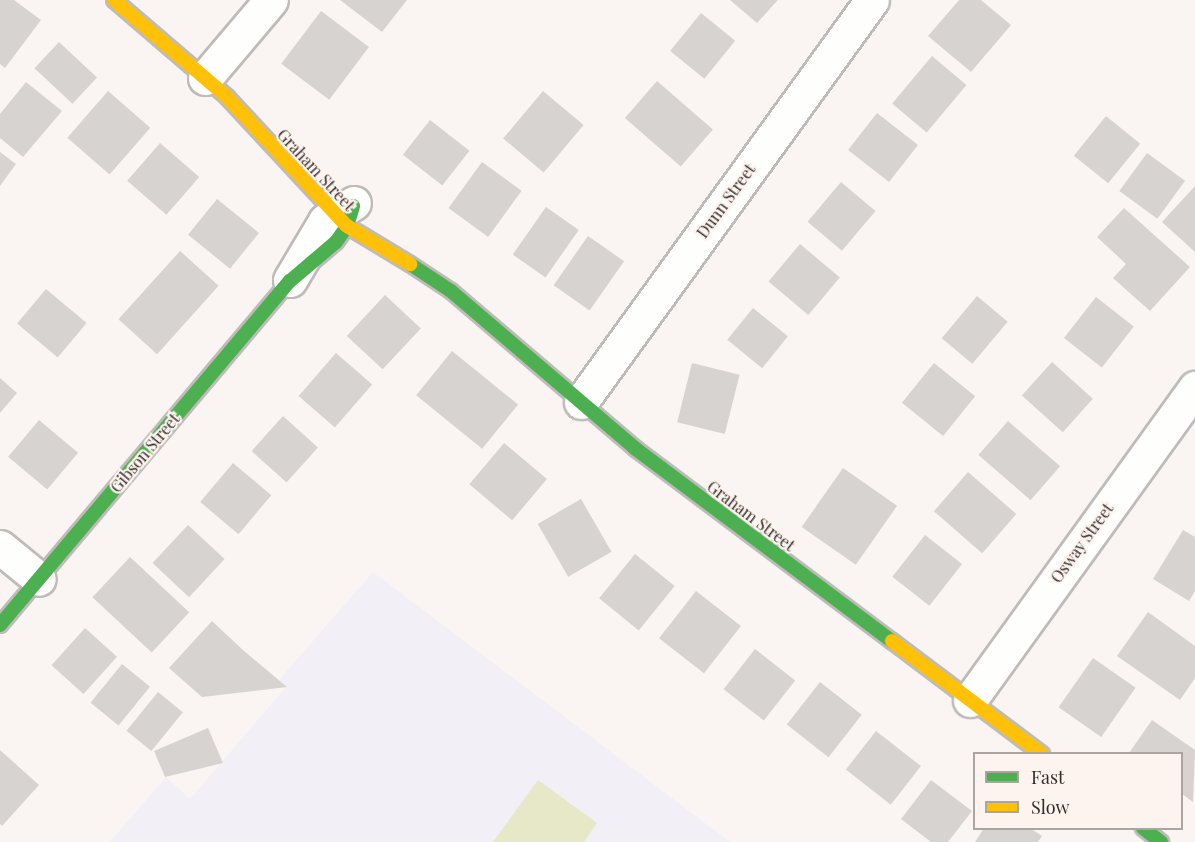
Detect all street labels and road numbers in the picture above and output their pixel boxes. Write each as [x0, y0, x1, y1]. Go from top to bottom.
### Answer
street label: Graham Street [273, 125, 359, 215]
street label: Dunn Street [693, 160, 759, 242]
street label: Gibson Street [106, 410, 184, 496]
street label: Graham Street [703, 477, 799, 555]
street label: Osway Street [1047, 499, 1117, 587]

